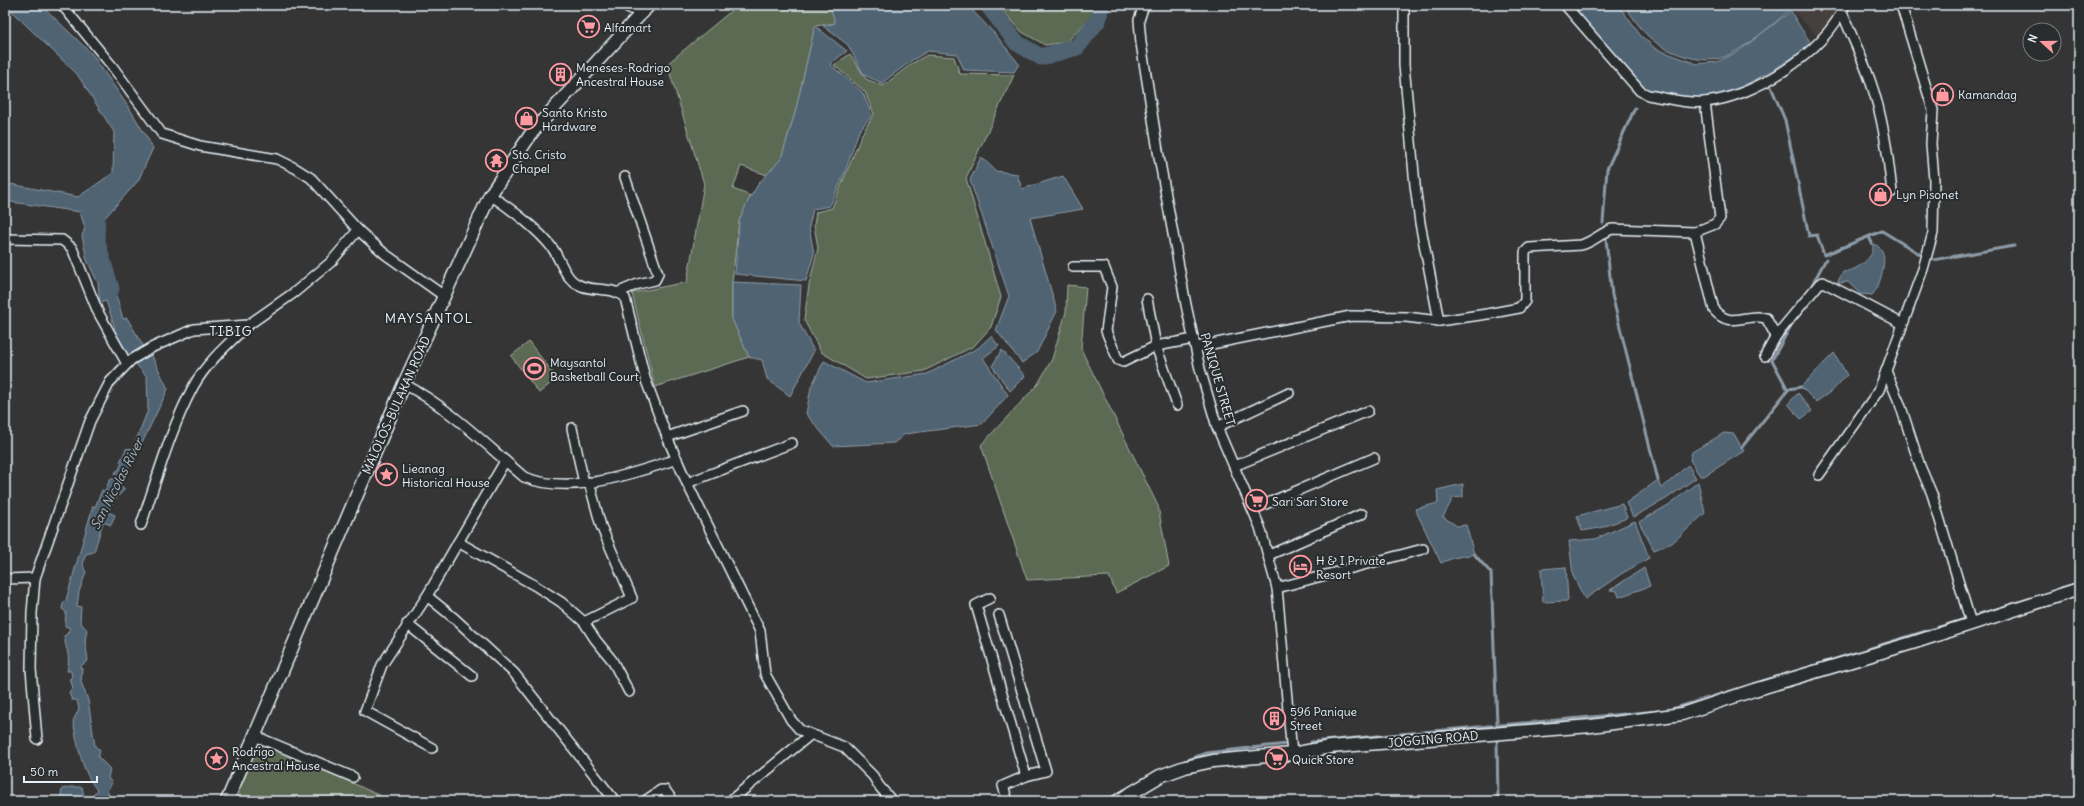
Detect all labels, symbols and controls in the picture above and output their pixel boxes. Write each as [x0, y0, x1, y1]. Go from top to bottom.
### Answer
supermarket icon: Alfamart [575, 14, 601, 40]
place label: Alfamart [604, 20, 651, 35]
north arrow [2022, 22, 2062, 62]
text: N [2025, 32, 2041, 44]
place label: Meneses-Rodrigo Ancestral House [576, 60, 671, 89]
building icon: Meneses-Rodrigo Ancestral House [548, 61, 574, 87]
shop icon: Kamandag [1929, 81, 1955, 107]
place label: Kamandag [1958, 87, 2017, 102]
place label: Santo Kristo Hardware [542, 105, 608, 134]
shop icon: Santo Kristo Hardware [514, 106, 540, 132]
place label: Sto. Cristo Chapel [512, 147, 567, 176]
temple icon: Sto. Cristo Chapel [484, 148, 510, 174]
shop icon: Lyn Pisonet [1867, 181, 1893, 207]
place label: Lyn Pisonet [1896, 187, 1959, 202]
district label: MAYSANTOL [385, 309, 473, 327]
district label: TIBIG [209, 322, 253, 340]
street label: PANIQUE STREET [1198, 331, 1238, 427]
street label: MALOLOS-BULAKAN ROAD [359, 334, 433, 476]
place label: Maysantol Basketball Court [550, 355, 639, 384]
sports icon: Maysantol Basketball Court [522, 356, 548, 382]
water label: San Nicolas River [87, 434, 148, 532]
place label: Lieanag Historical House [402, 461, 490, 490]
place icon: Lieanag Historical House [373, 462, 399, 488]
supermarket icon: Sari Sari Store [1243, 488, 1269, 514]
place label: Sari Sari Store [1272, 494, 1348, 509]
place label: H & I Private Resort [1316, 553, 1385, 582]
hotel icon: H & I Private Resort [1288, 554, 1314, 580]
place label: 596 Panique Street [1290, 704, 1357, 733]
building icon: 596 Panique Street [1262, 705, 1288, 731]
street label: JOGGING ROAD [1387, 728, 1479, 750]
place label: Rodrigo Ancestral House [232, 744, 320, 773]
place icon: Rodrigo Ancestral House [204, 745, 230, 771]
supermarket icon: Quick Store [1263, 746, 1289, 772]
place label: Quick Store [1292, 752, 1354, 767]
scale bar [24, 758, 97, 784]
text: 50 m [30, 764, 59, 779]

